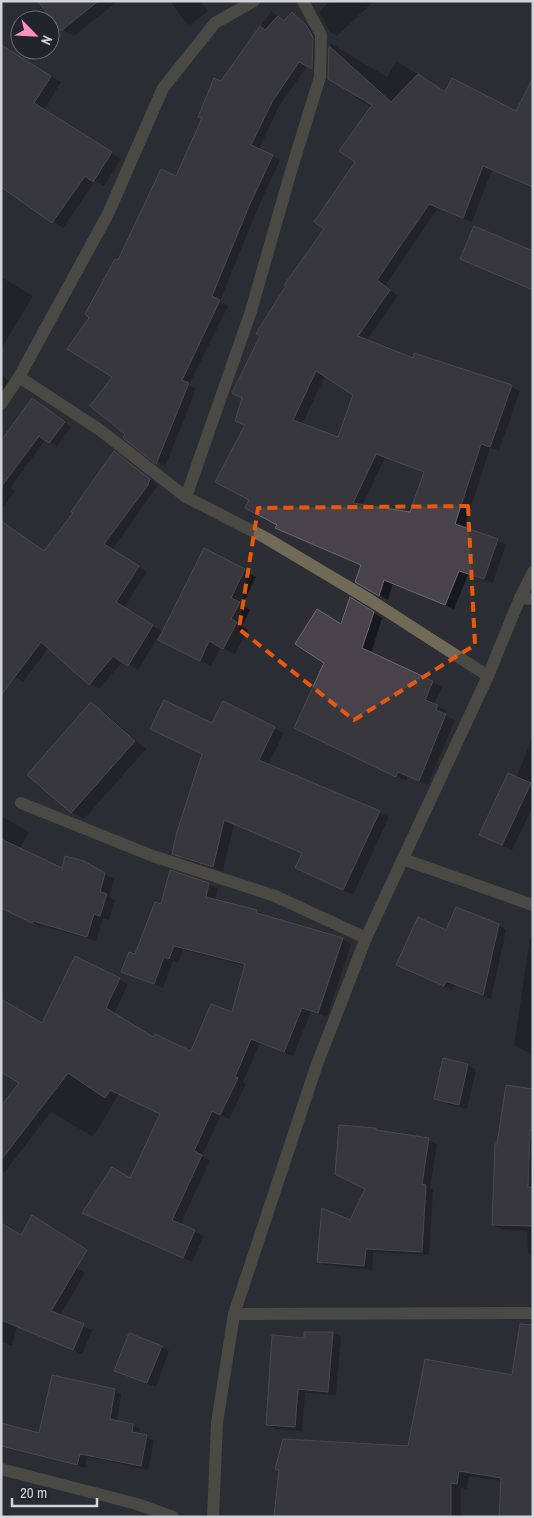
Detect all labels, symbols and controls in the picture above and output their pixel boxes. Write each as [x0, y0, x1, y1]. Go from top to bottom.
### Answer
north arrow [10, 10, 60, 60]
text: N [37, 33, 57, 48]
scale bar [12, 1476, 98, 1508]
text: 20 m [20, 1482, 47, 1503]

